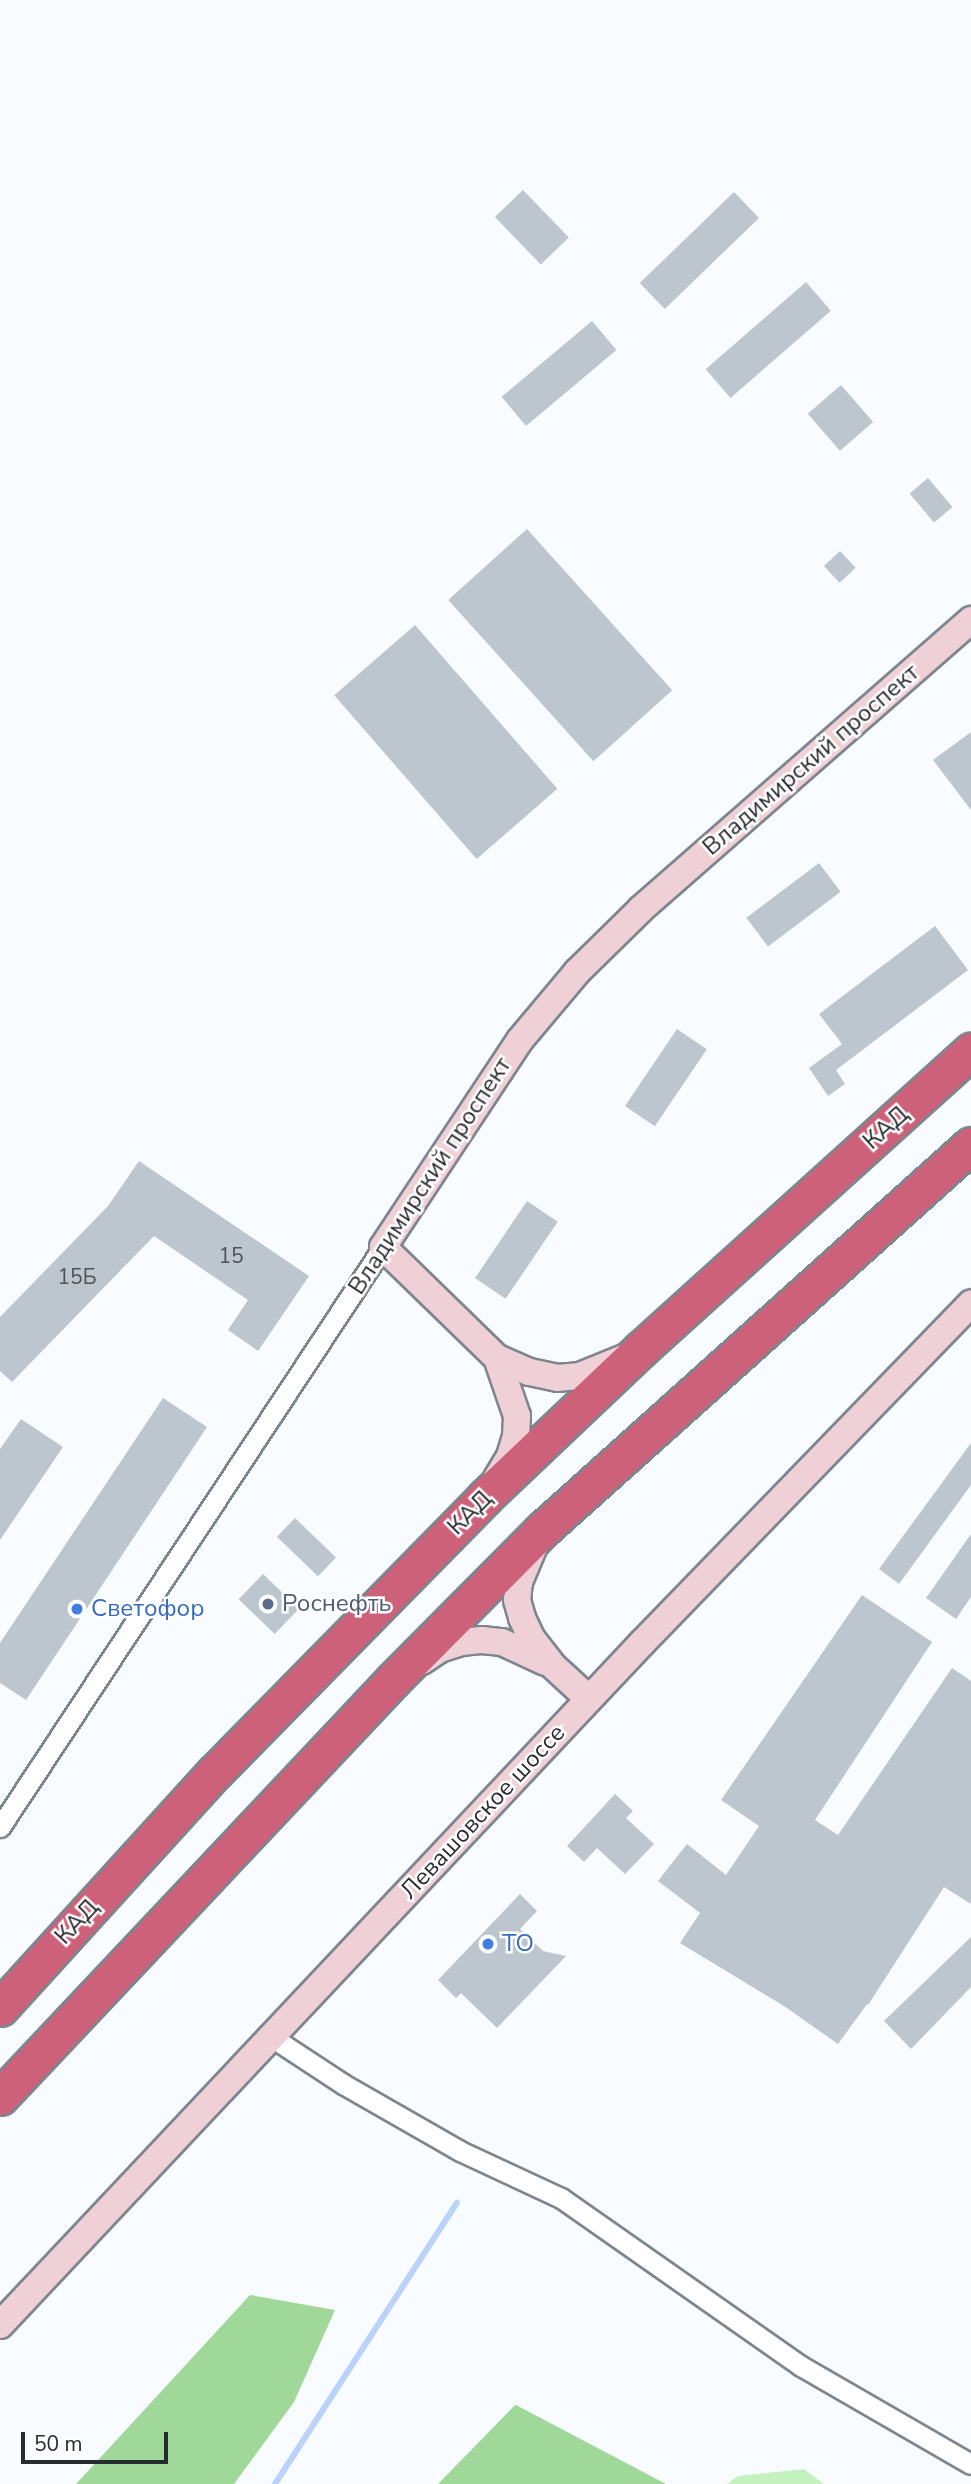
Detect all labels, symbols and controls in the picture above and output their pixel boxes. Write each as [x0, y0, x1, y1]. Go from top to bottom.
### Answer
street label: Владимирский проспект [697, 658, 925, 862]
street label: Владимирский проспект [343, 1052, 517, 1300]
street label: КАД [857, 1100, 915, 1156]
house number: 15 [218, 1243, 244, 1269]
house number: 15Б [57, 1264, 97, 1290]
street label: КАД [442, 1485, 498, 1541]
place label: Роснефть [282, 1590, 391, 1618]
place label: Светофор [91, 1595, 204, 1623]
marker: Роснефть [260, 1596, 276, 1612]
marker: Светофор [69, 1601, 85, 1617]
street label: Левашовское шоссе [395, 1719, 571, 1905]
street label: КАД [49, 1893, 105, 1951]
place label: ТО [502, 1930, 534, 1958]
marker: ТО [480, 1936, 496, 1952]
scale bar [24, 2418, 172, 2462]
text: 50 m [34, 2430, 83, 2458]

